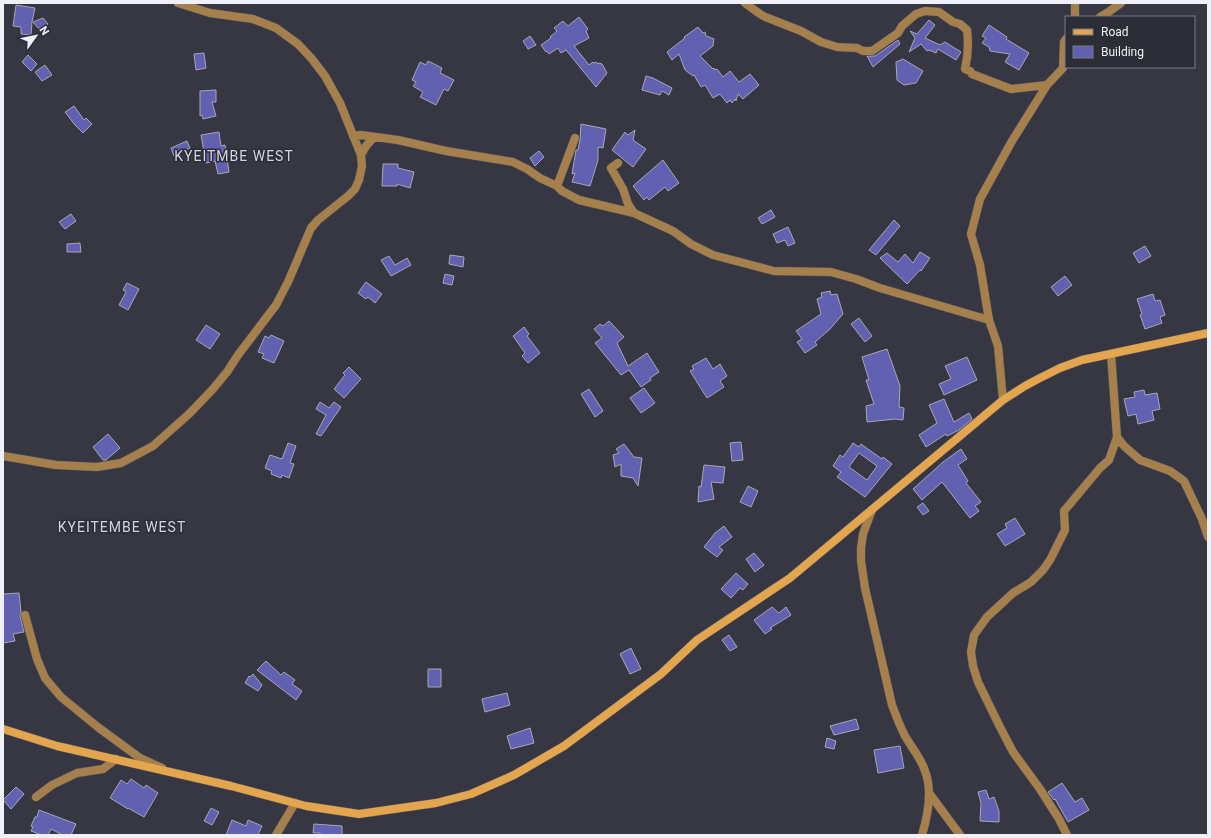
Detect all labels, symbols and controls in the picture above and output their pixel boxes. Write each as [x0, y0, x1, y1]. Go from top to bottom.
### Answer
north arrow [16, 16, 56, 56]
legend [1065, 16, 1195, 68]
text: N [36, 24, 52, 38]
text: Road [1101, 25, 1129, 39]
text: Building [1101, 45, 1144, 59]
district label: KYEITMBE WEST [174, 148, 294, 164]
district label: KYEITEMBE WEST [58, 519, 186, 535]

